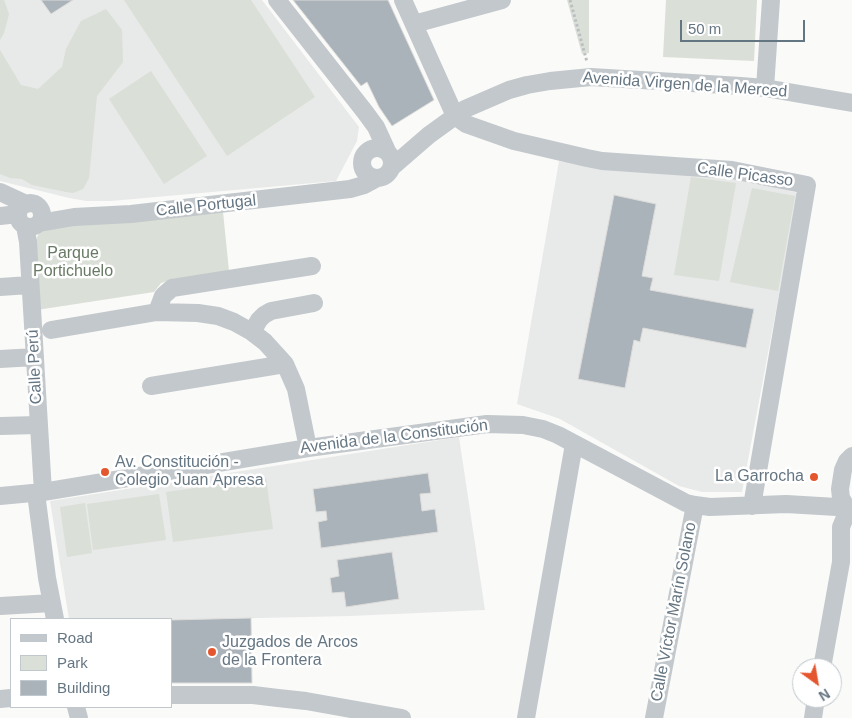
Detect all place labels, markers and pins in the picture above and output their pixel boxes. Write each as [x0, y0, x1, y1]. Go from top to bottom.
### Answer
place label: Av. Constitución - Colegio Juan Apresa [115, 453, 264, 491]
marker: Av. Constitución - Colegio Juan Apresa [99, 466, 111, 478]
place label: La Garrocha [715, 467, 804, 487]
marker: La Garrocha [808, 471, 820, 483]
place label: Juzgados de Arcos de la Frontera [222, 633, 358, 671]
marker: Juzgados de Arcos de la Frontera [206, 646, 218, 658]

